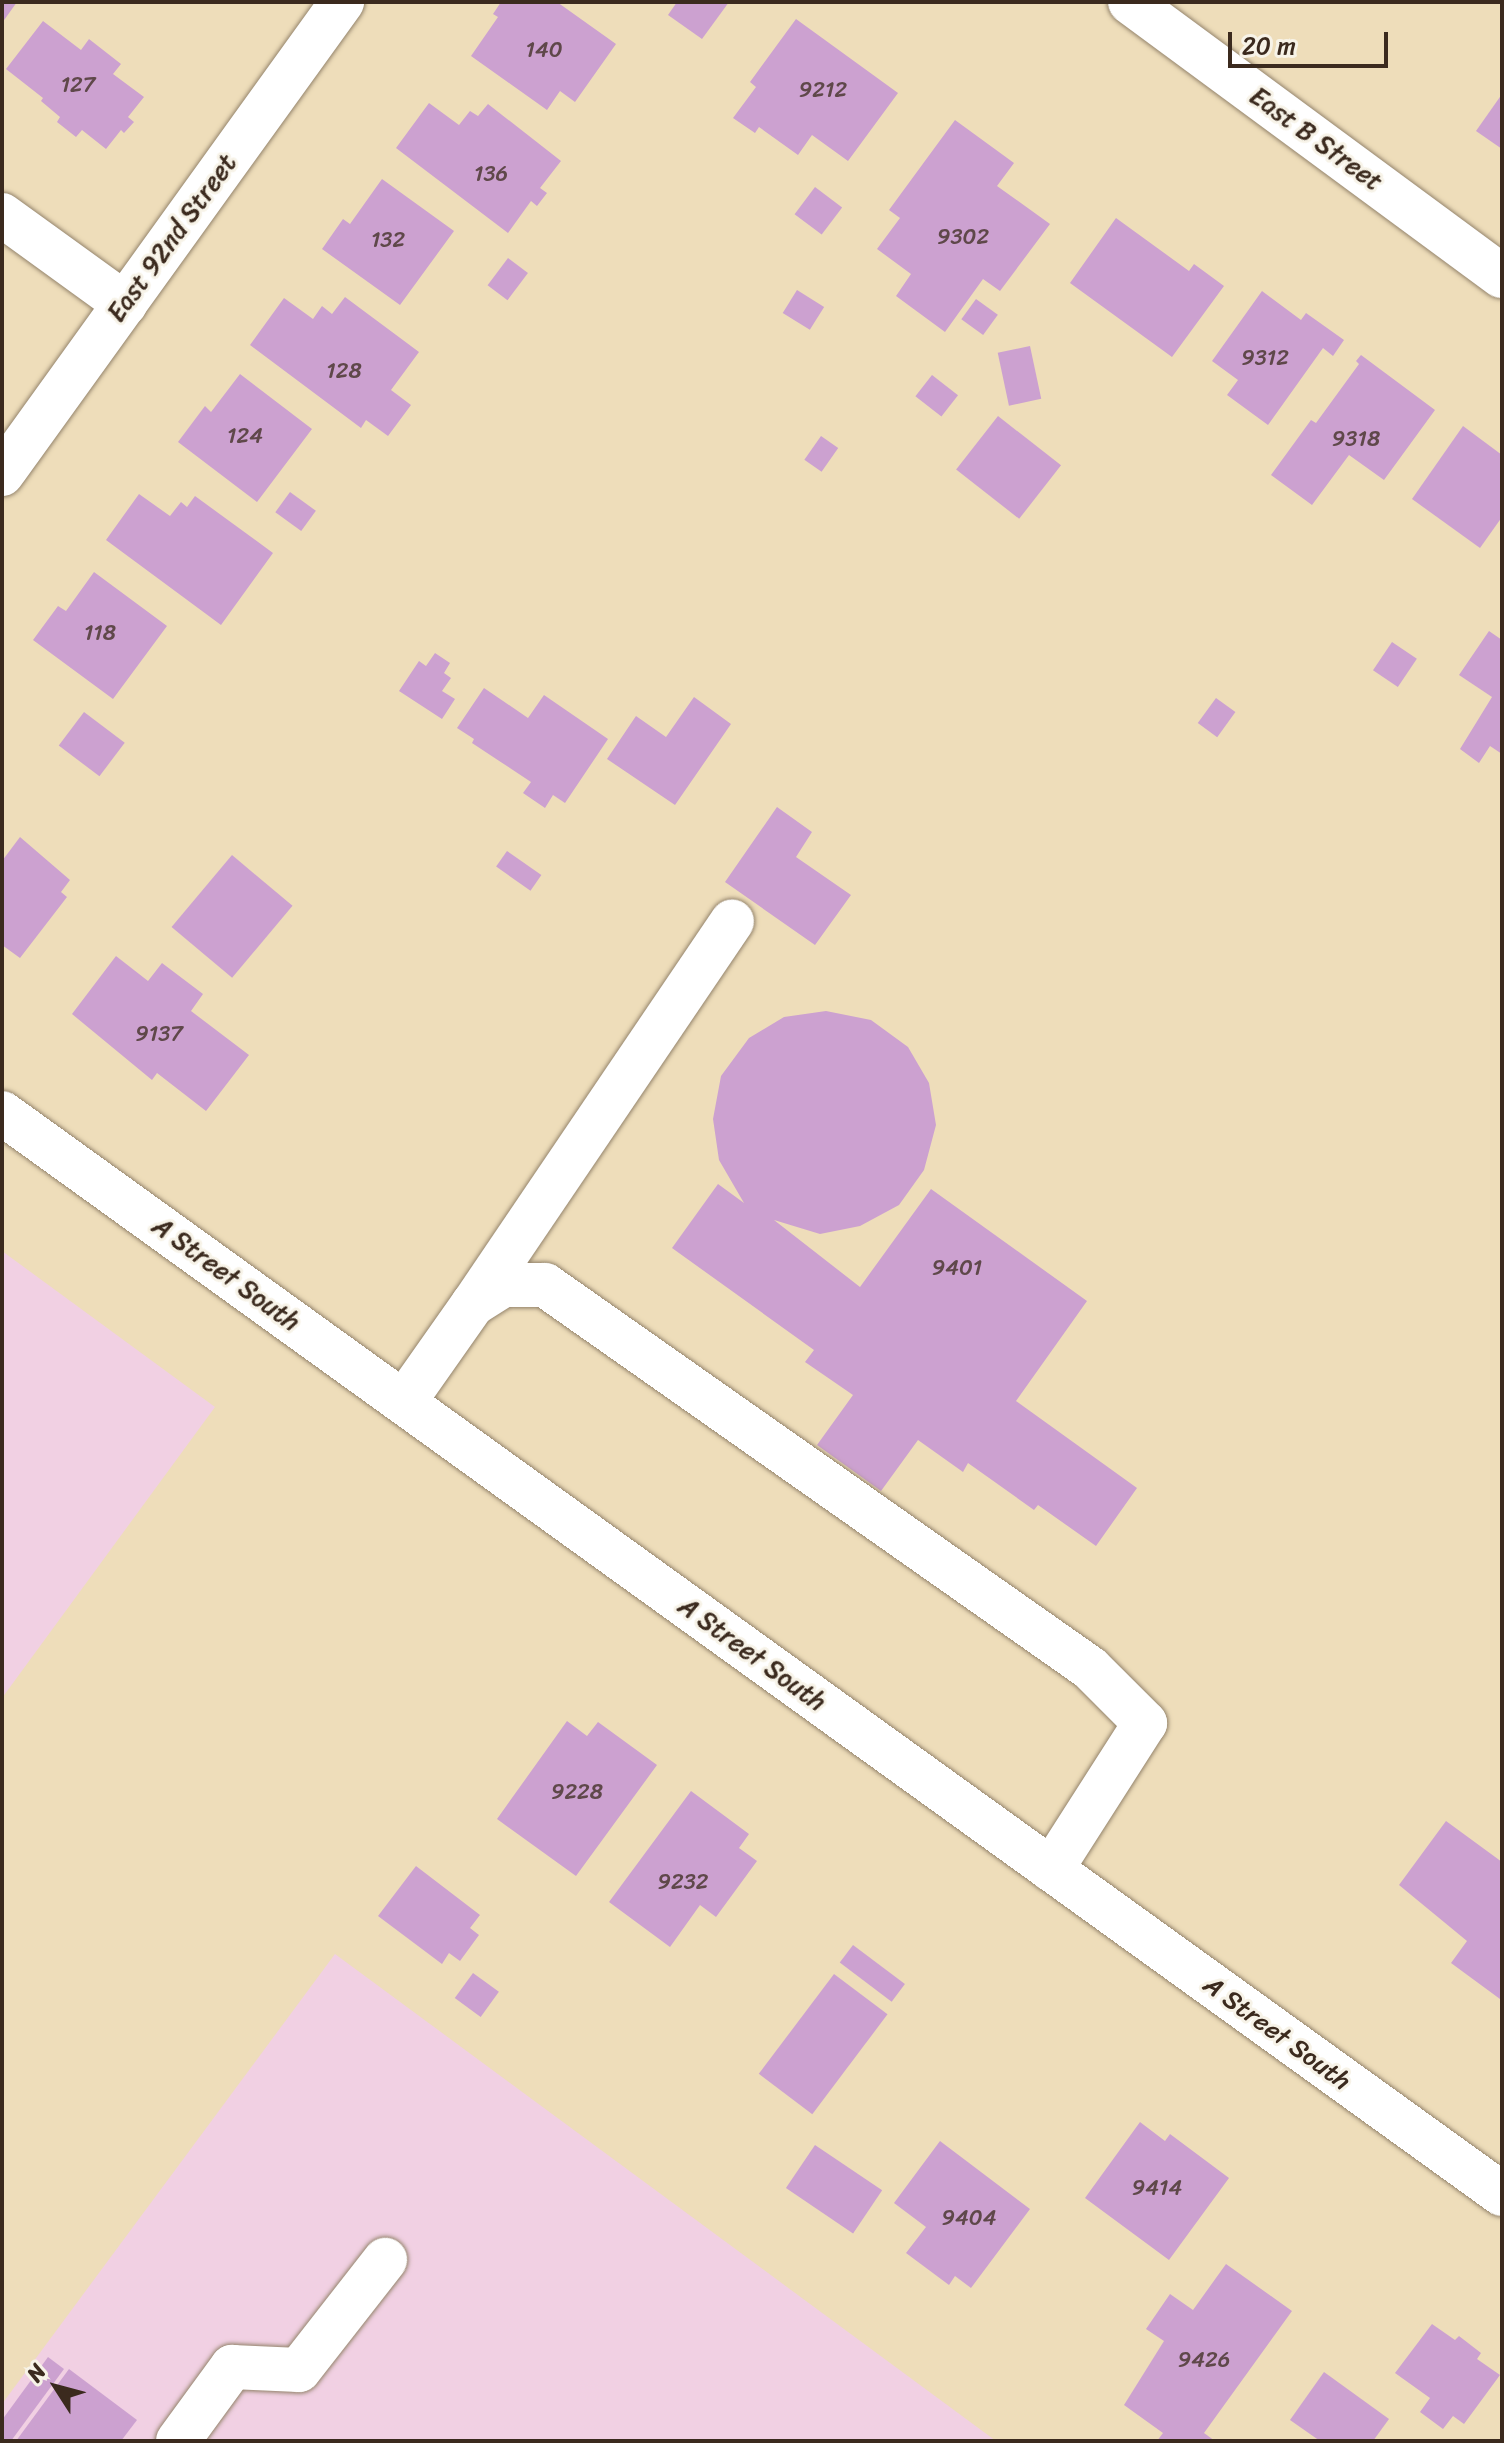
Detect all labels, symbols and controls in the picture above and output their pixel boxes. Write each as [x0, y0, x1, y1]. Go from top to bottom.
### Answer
scale bar [1232, 16, 1392, 66]
text: 20 m [1242, 25, 1296, 67]
house number: 140 [525, 37, 563, 63]
house number: 127 [61, 72, 95, 98]
house number: 9212 [799, 77, 847, 103]
street label: East B Street [1244, 80, 1388, 198]
street label: East 92nd Street [101, 149, 243, 327]
house number: 136 [474, 161, 508, 187]
house number: 9302 [937, 224, 989, 250]
house number: 132 [371, 227, 405, 253]
house number: 9312 [1241, 345, 1289, 371]
house number: 128 [326, 358, 362, 384]
house number: 124 [227, 423, 263, 449]
house number: 9318 [1332, 426, 1380, 452]
house number: 118 [84, 620, 116, 646]
house number: 9137 [135, 1021, 183, 1047]
street label: A Street South [146, 1210, 306, 1338]
house number: 9401 [932, 1255, 982, 1281]
street label: A Street South [672, 1590, 832, 1718]
house number: 9228 [551, 1779, 603, 1805]
house number: 9232 [658, 1869, 708, 1895]
street label: A Street South [1197, 1969, 1357, 2097]
house number: 9414 [1132, 2175, 1182, 2201]
house number: 9404 [942, 2205, 996, 2231]
north arrow [16, 2347, 96, 2427]
house number: 9426 [1178, 2347, 1230, 2373]
text: N [16, 2355, 56, 2390]

